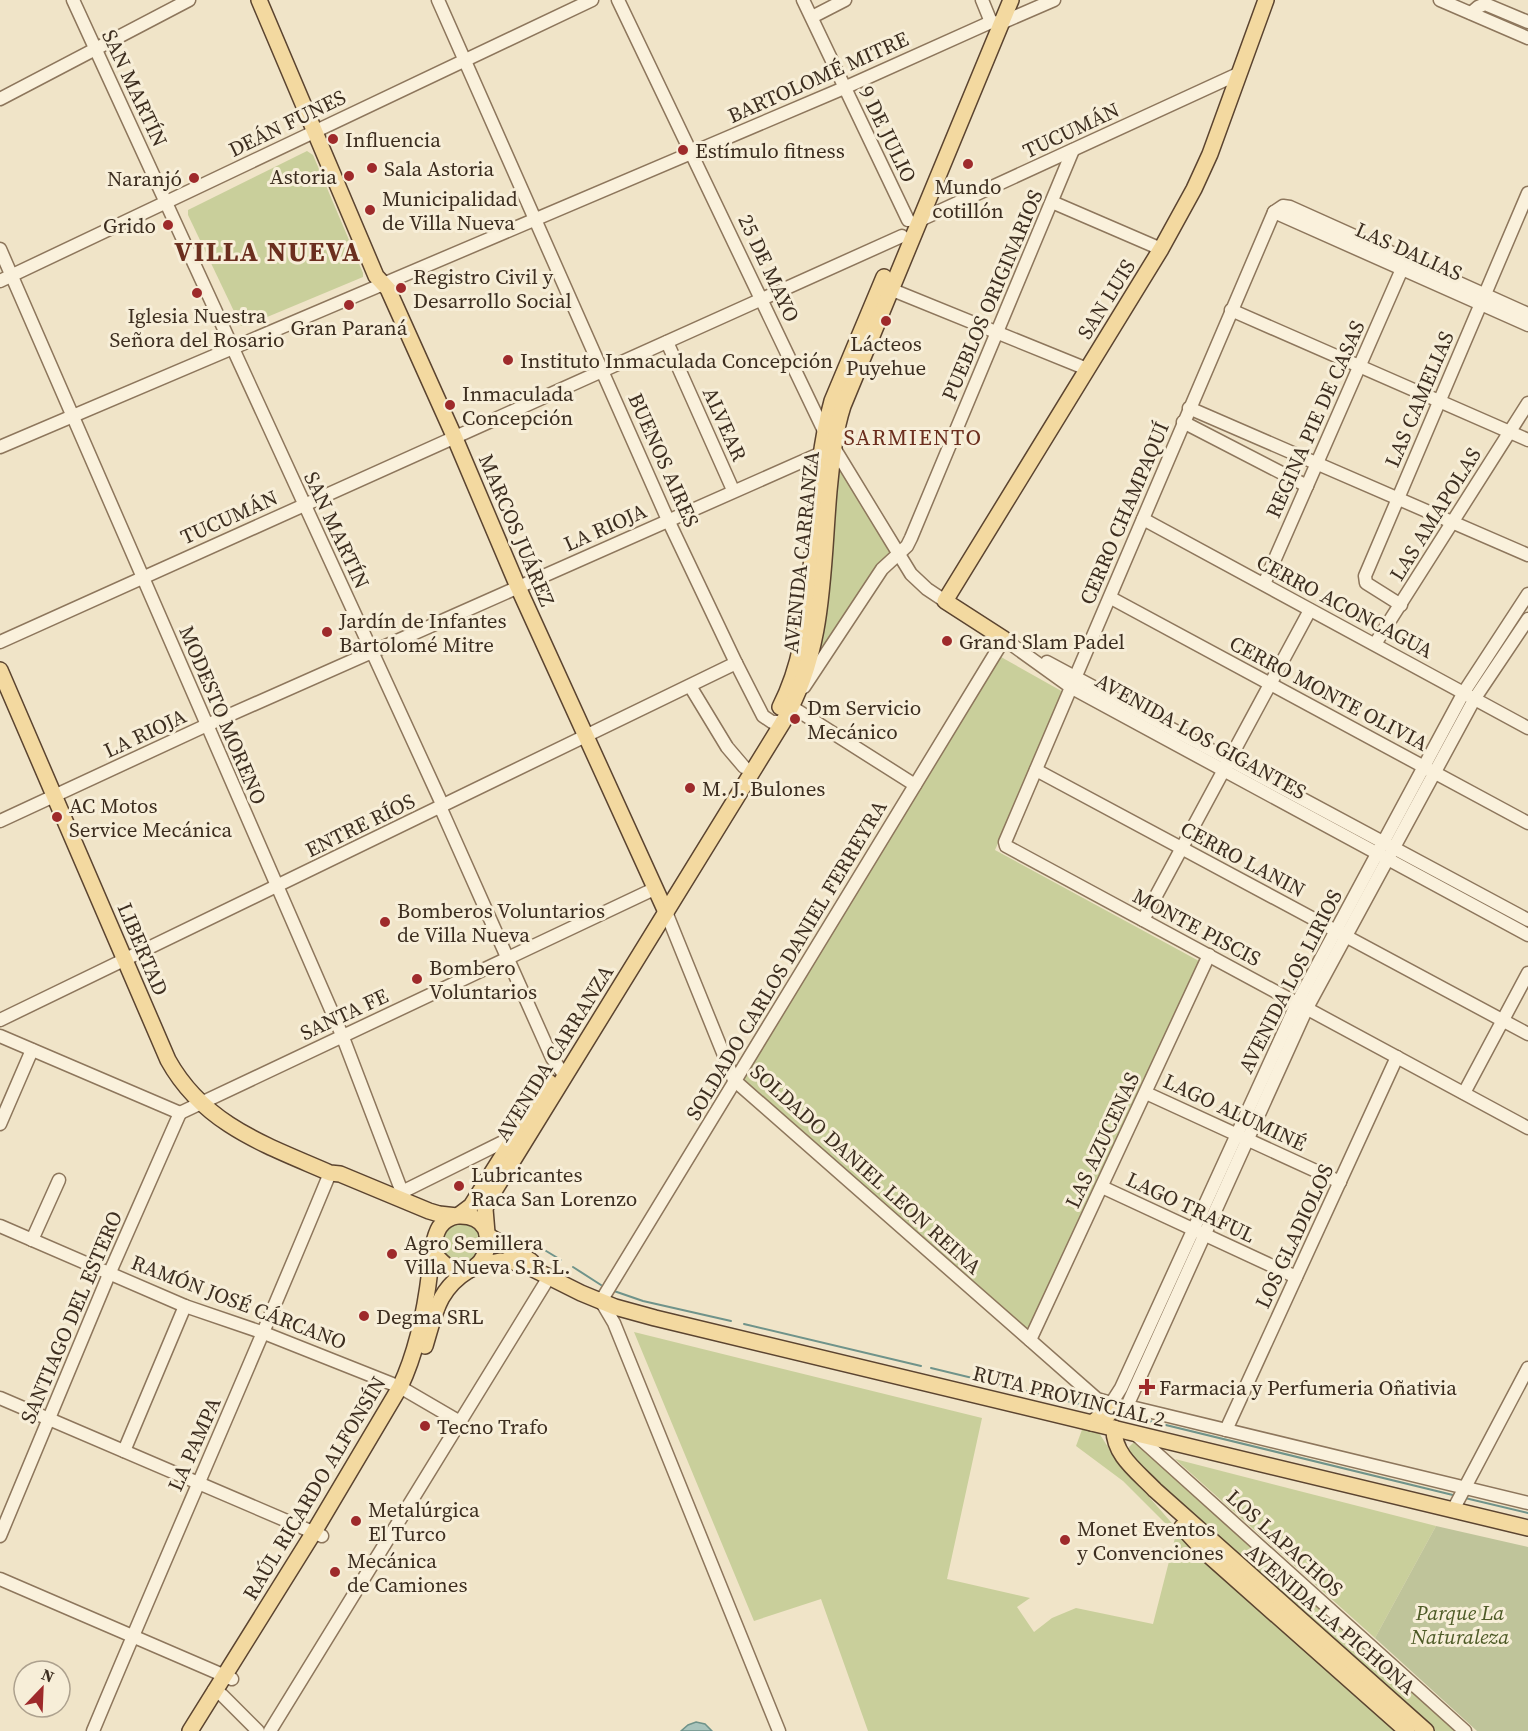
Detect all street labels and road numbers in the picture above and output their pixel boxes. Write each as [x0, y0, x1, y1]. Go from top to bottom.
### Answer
street label: BARTOLOMÉ MITRE [723, 24, 913, 130]
street label: SAN MARTÍN [95, 25, 175, 151]
street label: 9 DE JULIO [852, 81, 924, 187]
street label: DEÁN FUNES [224, 82, 350, 164]
street label: TUCUMÁN [1018, 95, 1124, 165]
street label: PUEBLOS ORIGINARIOS [934, 185, 1050, 405]
street label: 25 DE MAYO [731, 209, 807, 327]
street label: LAS DALIAS [1351, 215, 1467, 287]
street label: SAN LUIS [1070, 253, 1142, 345]
street label: REGINA PIE DE CASAS [1258, 316, 1372, 522]
street label: LAS CAMELIAS [1377, 326, 1461, 472]
street label: ALVEAR [696, 382, 754, 466]
street label: BUENOS AIRES [621, 388, 707, 532]
street label: CERRO CHAMPAQUÍ [1072, 417, 1176, 609]
street label: LAS AMAPOLAS [1382, 442, 1488, 586]
street label: MARCOS JUÁREZ [472, 449, 562, 611]
street label: AVENIDA CARRANZA [776, 449, 826, 654]
street label: SAN MARTÍN [297, 467, 377, 593]
street label: TUCUMÁN [176, 483, 282, 551]
street label: LA RIOJA [559, 496, 651, 558]
street label: CERRO ACONCAGUA [1252, 547, 1439, 665]
street label: MODESTO MORENO [172, 621, 274, 809]
street label: CERRO MONTE OLIVIA [1225, 628, 1434, 758]
street label: AVENIDA LOS GIGANTES [1090, 666, 1312, 806]
street label: LA RIOJA [99, 701, 191, 765]
street label: ENTRE RÍOS [300, 786, 420, 864]
street label: SOLDADO CARLOS DANIEL FERREYRA [679, 795, 893, 1125]
street label: CERRO LANIN [1176, 814, 1310, 904]
street label: MONTE PISCIS [1128, 881, 1266, 973]
street label: AVENIDA LOS LIRIOS [1231, 884, 1349, 1078]
street label: LIBERTAD [110, 898, 176, 1000]
street label: AVENIDA CARRANZA [488, 959, 620, 1147]
street label: SANTA FE [295, 981, 393, 1047]
street label: SOLDADO DANIEL LEON REINA [744, 1057, 988, 1281]
street label: LAGO ALUMINÉ [1159, 1066, 1311, 1158]
street label: LAS AZUCENAS [1058, 1067, 1146, 1213]
street label: LOS GLADIOLOS [1248, 1159, 1340, 1313]
street label: LAGO TRAFUL [1122, 1164, 1260, 1250]
street label: SANTIAGO DEL ESTERO [13, 1206, 129, 1428]
street label: RAMÓN JOSÉ CÁRCANO [127, 1248, 351, 1356]
street label: RUTA PROVINCIAL 2 [970, 1358, 1168, 1434]
street label: RAÚL RICARDO ALFONSÍN [236, 1371, 392, 1605]
street label: LA PAMPA [160, 1392, 228, 1496]
street label: LOS LAPACHOS [1220, 1483, 1350, 1603]
street label: AVENIDA LA PICHONA [1240, 1537, 1422, 1701]

